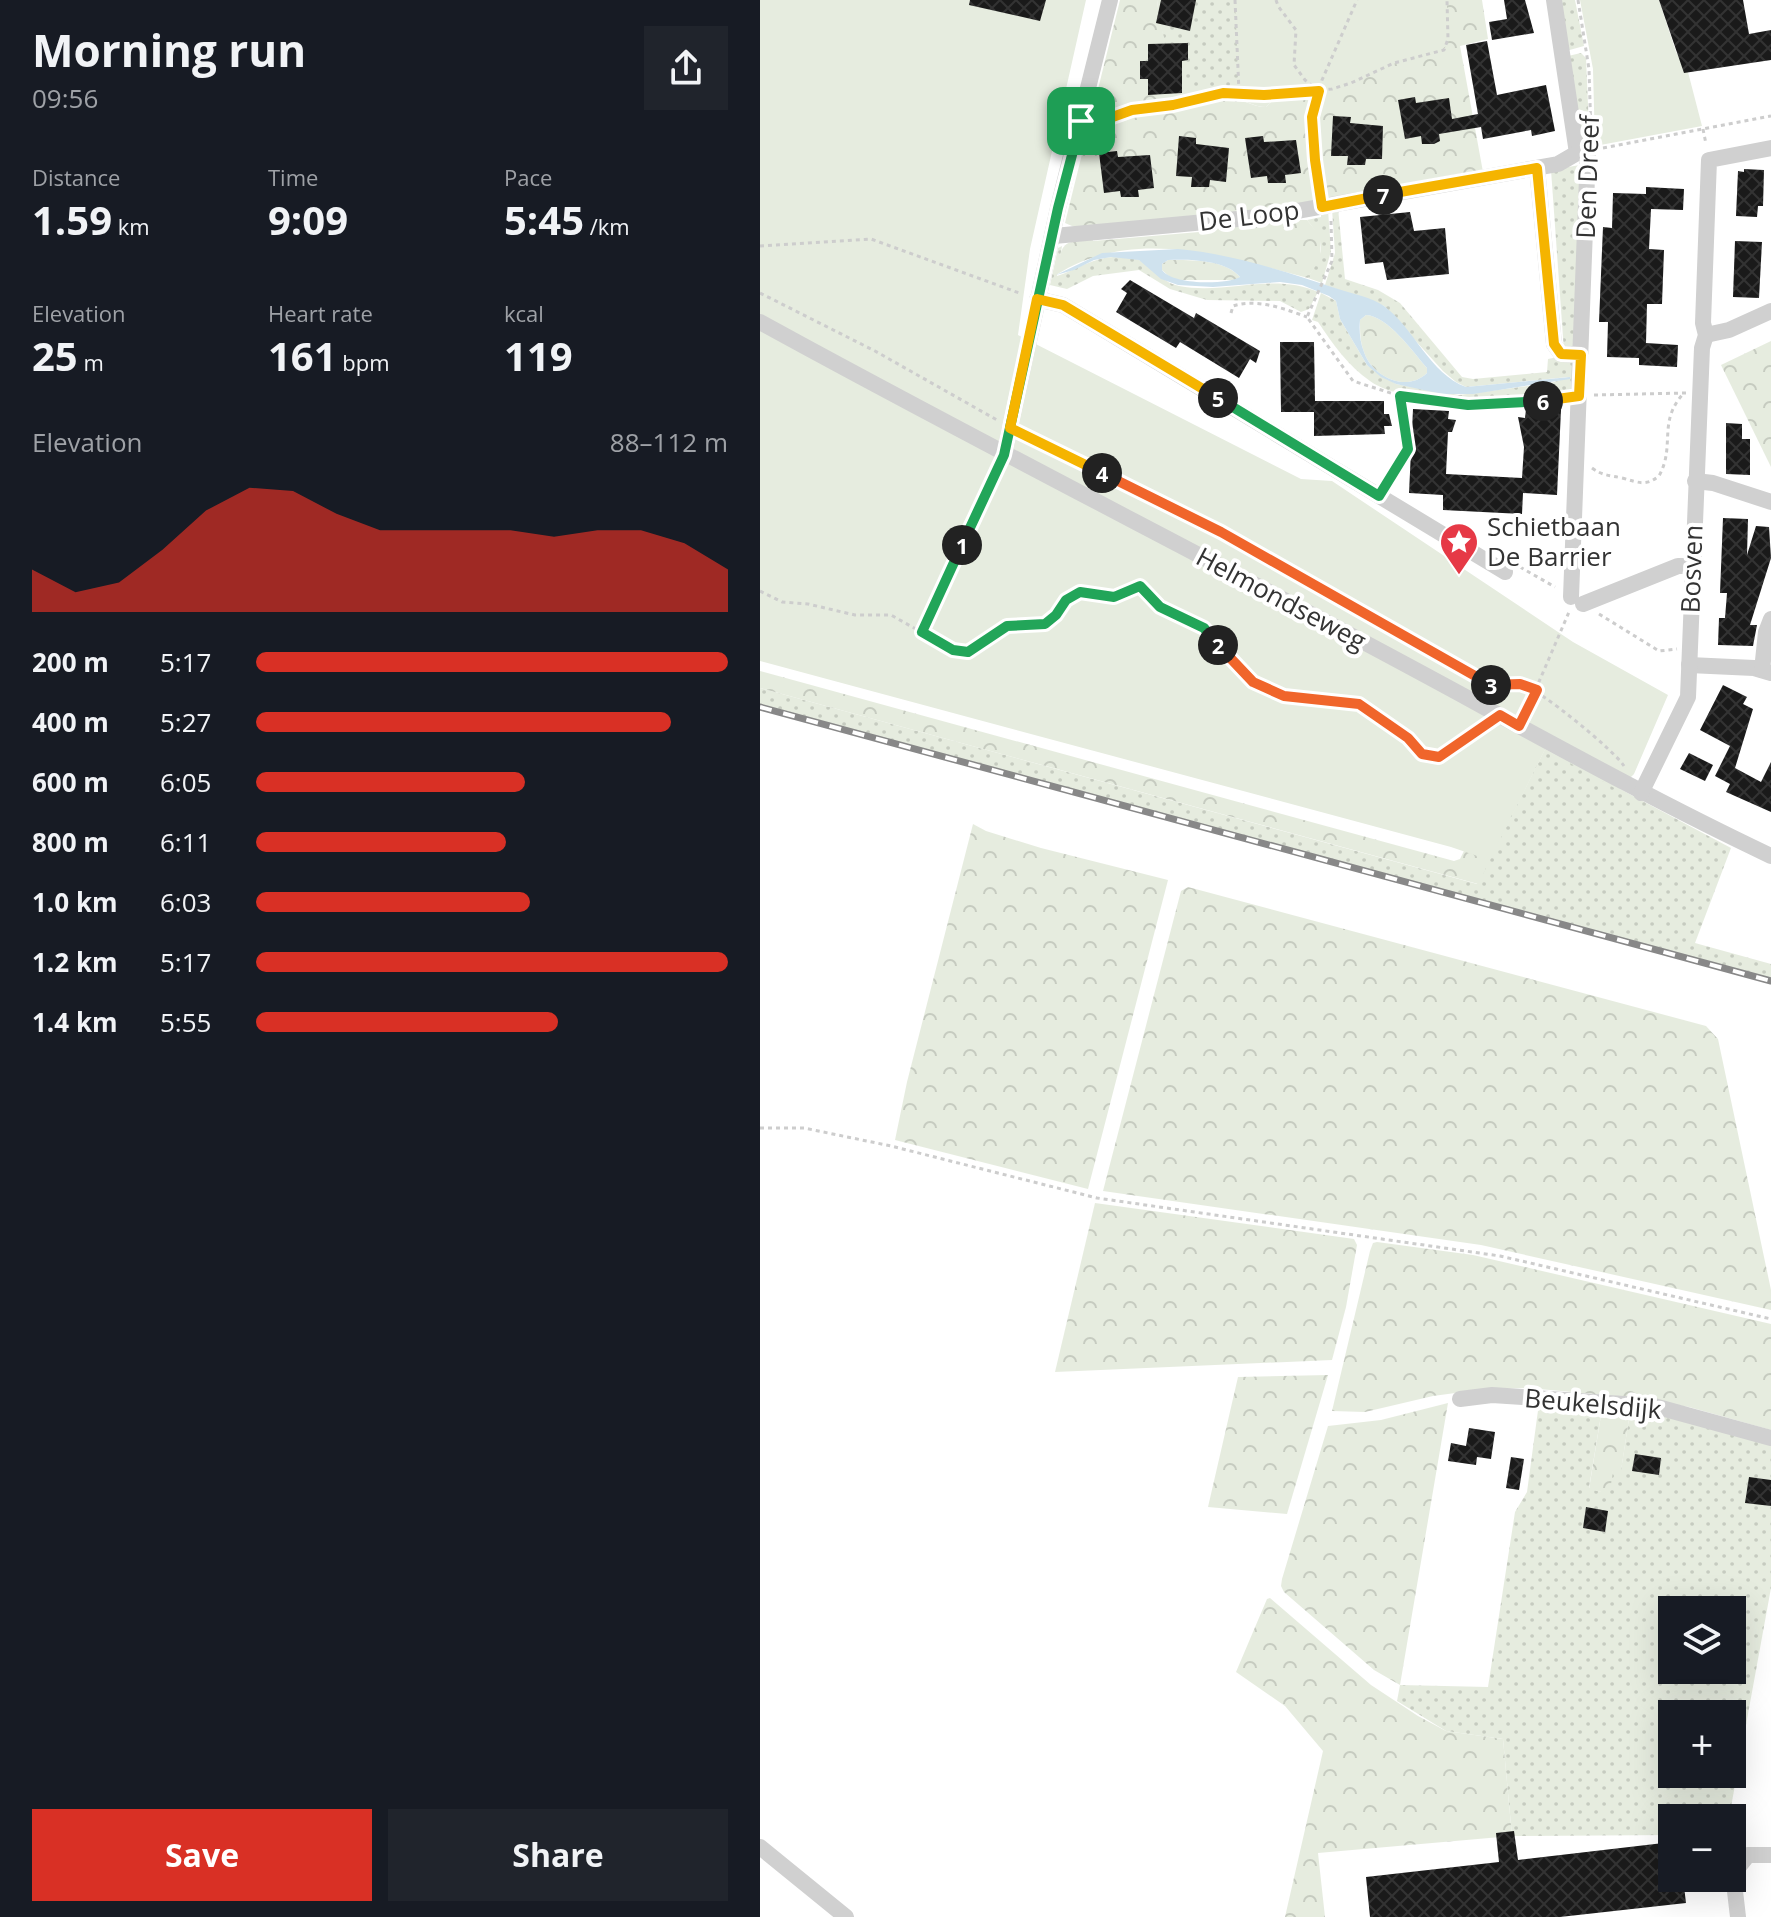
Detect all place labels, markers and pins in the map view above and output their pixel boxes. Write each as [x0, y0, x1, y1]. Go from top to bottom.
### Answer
pin [1047, 87, 1115, 155]
pin: 7 [1363, 175, 1403, 215]
pin: 5 [1198, 378, 1238, 418]
pin: 6 [1523, 381, 1563, 421]
pin: 4 [1082, 453, 1122, 493]
place label: Schietbaan De Barrier [1487, 508, 1621, 574]
place icon: Schietbaan De Barrier [1438, 521, 1480, 576]
pin: 1 [942, 525, 982, 565]
pin: 2 [1198, 625, 1238, 665]
pin: 3 [1471, 665, 1511, 705]

